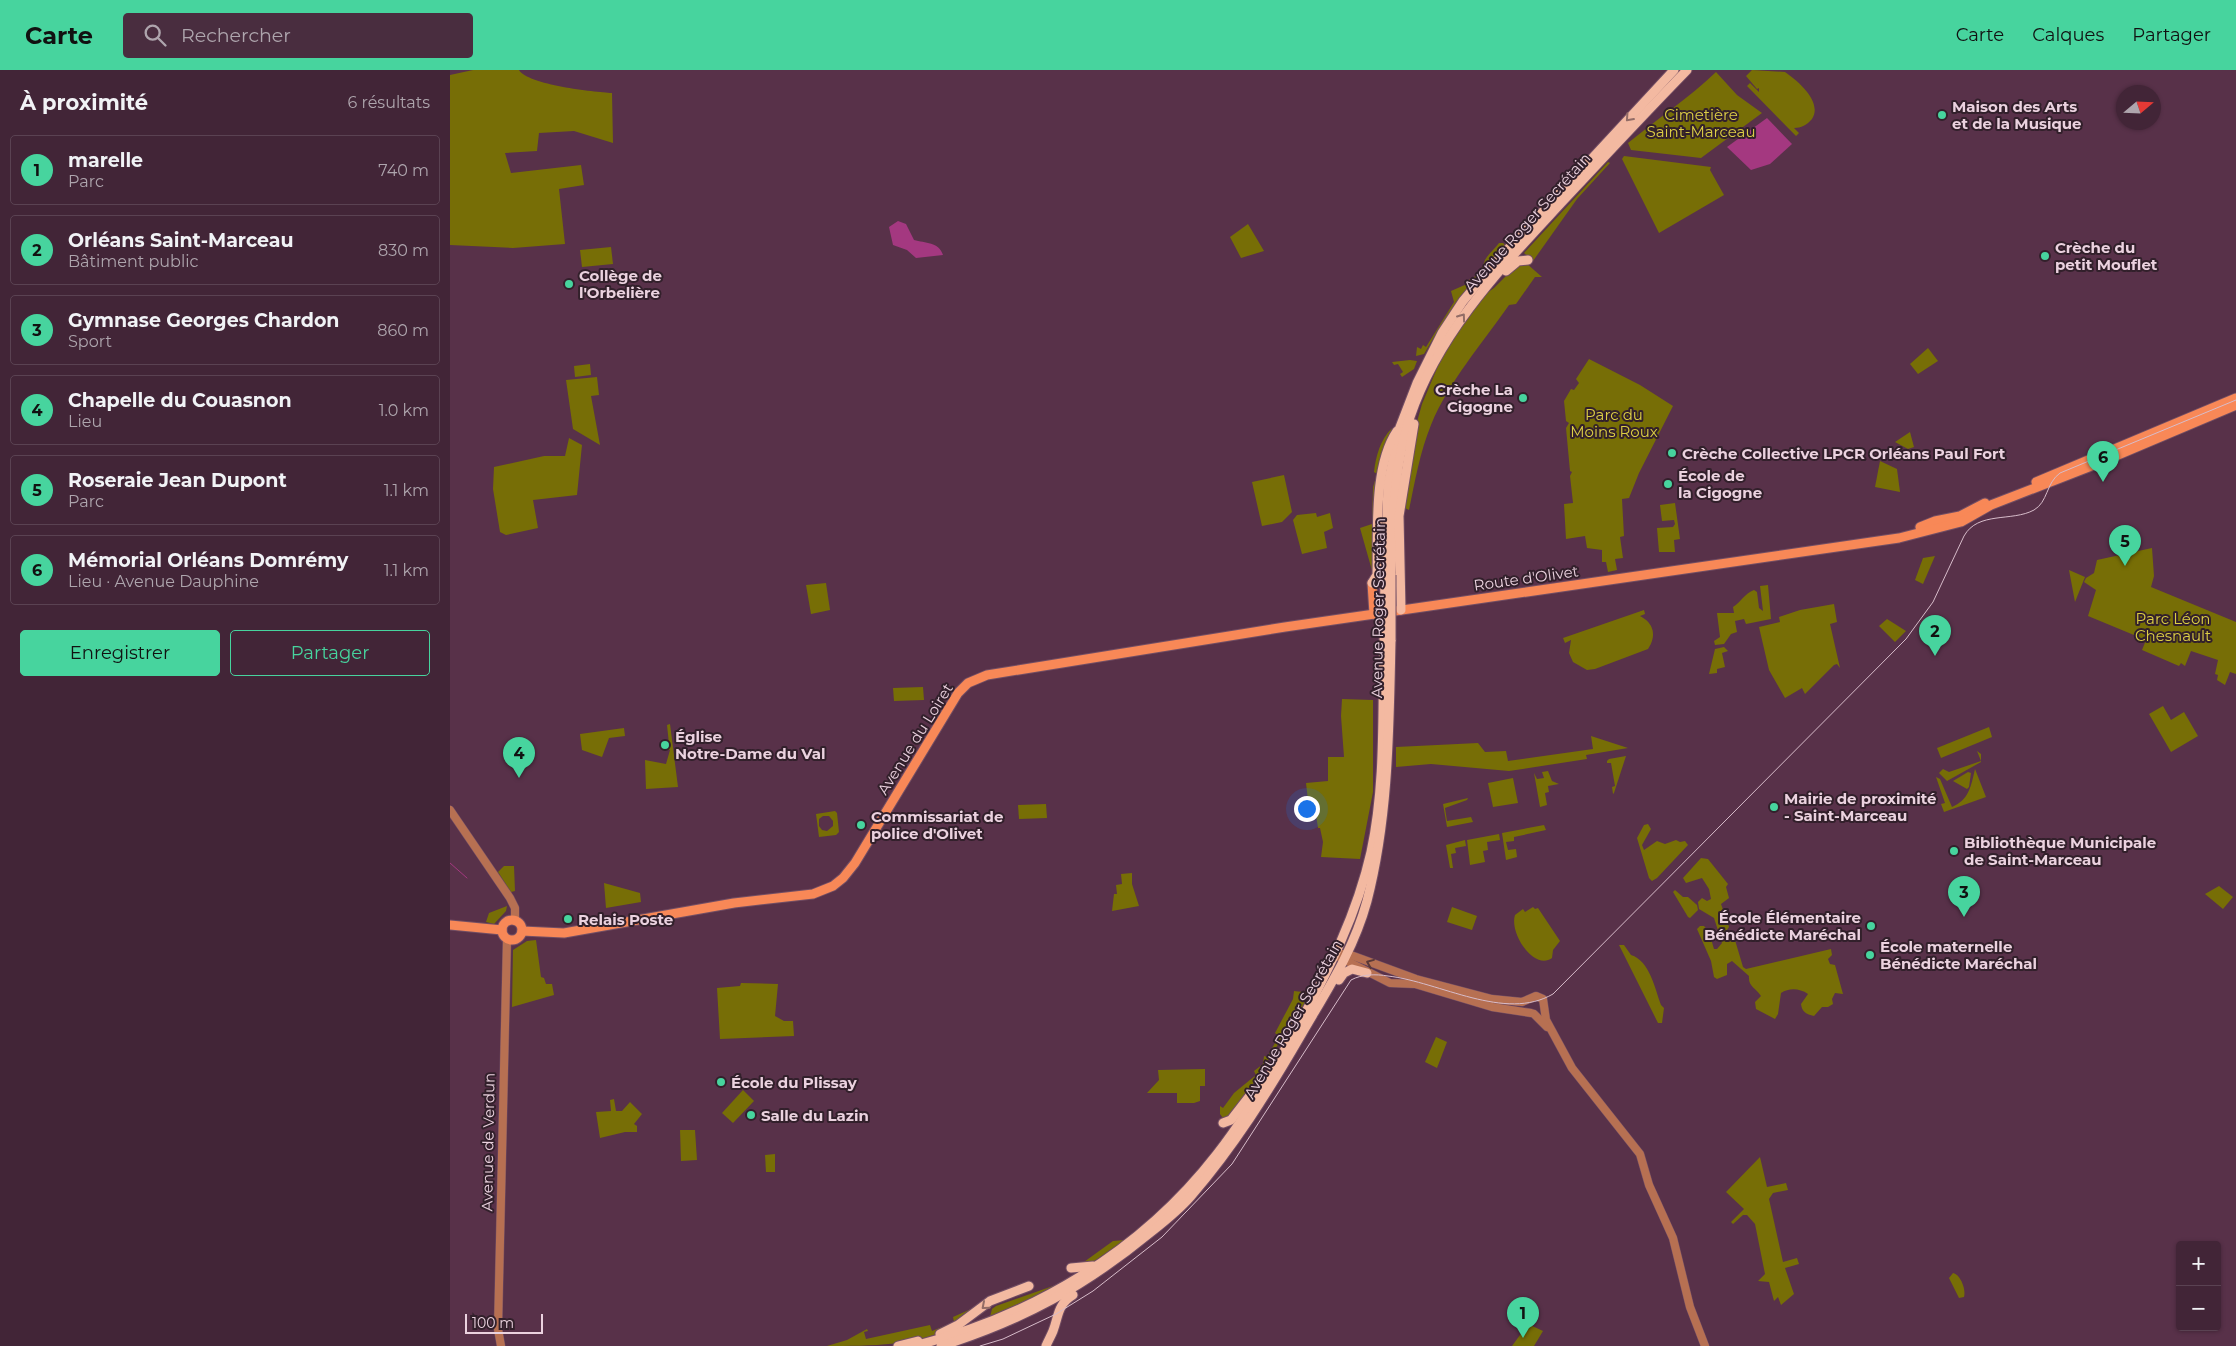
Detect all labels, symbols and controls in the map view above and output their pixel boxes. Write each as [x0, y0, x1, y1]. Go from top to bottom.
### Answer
search box [123, 13, 473, 58]
text: Carte [25, 21, 93, 50]
icon: search [141, 21, 169, 49]
text: Rechercher [181, 24, 291, 47]
text: Carte [1956, 24, 2004, 46]
text: Calques [2032, 24, 2104, 46]
text: Partager [2132, 24, 2211, 46]
north arrow [2116, 85, 2161, 130]
text: À proximité [20, 90, 148, 115]
text: 6 résultats [348, 93, 430, 112]
place label: Maison des Arts et de la Musique [1952, 97, 2082, 133]
park label: Cimetière Saint-Marceau [1647, 105, 1756, 141]
marker: Maison des Arts et de la Musique [1936, 109, 1948, 121]
one-way arrow [1626, 113, 1635, 122]
text: marelle [68, 149, 143, 172]
street label: Avenue Roger Secrétain [1460, 149, 1594, 295]
text: 1 [34, 161, 40, 180]
text: 740 m [378, 161, 429, 180]
text: Parc [68, 172, 104, 191]
text: Orléans Saint-Marceau [68, 229, 293, 252]
place label: Crèche du petit Mouflet [2055, 238, 2158, 274]
text: 2 [32, 241, 42, 260]
text: 830 m [378, 241, 429, 260]
marker: Crèche du petit Mouflet [2039, 250, 2051, 262]
text: Bâtiment public [68, 252, 199, 271]
place label: Collège de l'Orbelière [579, 266, 662, 302]
marker: Collège de l'Orbelière [563, 278, 575, 290]
text: Gymnase Georges Chardon [68, 309, 339, 332]
one-way arrow [1456, 313, 1465, 323]
text: 3 [32, 321, 42, 340]
text: 860 m [377, 321, 429, 340]
text: Sport [68, 332, 112, 351]
place label: Crèche La Cigogne [1435, 380, 1513, 416]
text: Chapelle du Couasnon [68, 389, 292, 412]
marker: Crèche La Cigogne [1517, 392, 1529, 404]
text: 4 [31, 401, 43, 420]
text: 1.0 km [379, 401, 429, 420]
park label: Parc du Moins Roux [1570, 405, 1658, 441]
text: Lieu [68, 412, 102, 431]
pin: 6 [2087, 441, 2119, 482]
place label: Crèche Collective LPCR Orléans Paul Fort [1682, 444, 2006, 463]
marker: Crèche Collective LPCR Orléans Paul Fort [1666, 447, 1678, 459]
place label: École de la Cigogne [1678, 466, 1762, 502]
text: Roseraie Jean Dupont [68, 469, 287, 492]
marker: École de la Cigogne [1662, 478, 1674, 490]
text: 5 [32, 481, 42, 500]
text: 1.1 km [384, 481, 429, 500]
text: Parc [68, 492, 104, 511]
street label: Avenue Roger Secrétain [1367, 518, 1389, 698]
pin: 5 [2109, 525, 2141, 566]
text: Mémorial Orléans Domrémy [68, 549, 348, 572]
text: 6 [32, 561, 42, 580]
text: 1.1 km [384, 561, 429, 580]
street label: Route d'Olivet [1472, 561, 1580, 595]
text: Lieu · Avenue Dauphine [68, 572, 259, 591]
park label: Parc Léon Chesnault [2135, 609, 2211, 645]
pin: 2 [1919, 615, 1951, 656]
button: Enregistrer [20, 630, 220, 676]
button: Partager [230, 630, 430, 676]
street label: Avenue du Loiret [873, 680, 957, 798]
place label: Église Notre-Dame du Val [675, 727, 825, 763]
pin: 4 [503, 737, 535, 778]
marker: Église Notre-Dame du Val [659, 739, 671, 751]
place label: Mairie de proximité - Saint-Marceau [1784, 789, 1937, 825]
your location [1294, 796, 1320, 822]
marker: Mairie de proximité - Saint-Marceau [1768, 801, 1780, 813]
place label: Commissariat de police d'Olivet [871, 807, 1003, 843]
marker: Commissariat de police d'Olivet [855, 819, 867, 831]
place label: Bibliothèque Municipale de Saint-Marceau [1964, 833, 2156, 869]
marker: Bibliothèque Municipale de Saint-Marceau [1948, 845, 1960, 857]
pin: 3 [1948, 876, 1980, 917]
place label: École Élémentaire Bénédicte Maréchal [1704, 908, 1861, 944]
place label: Relais Poste [578, 910, 673, 929]
marker: Relais Poste [562, 913, 574, 925]
marker: École Élémentaire Bénédicte Maréchal [1865, 920, 1877, 932]
street label: Avenue Roger Secrétain [1240, 936, 1346, 1102]
place label: École maternelle Bénédicte Maréchal [1880, 937, 2037, 973]
marker: École maternelle Bénédicte Maréchal [1864, 949, 1876, 961]
one-way arrow [1366, 959, 1375, 969]
street label: Avenue de Verdun [477, 1073, 499, 1211]
place label: École du Plissay [731, 1073, 858, 1092]
marker: École du Plissay [715, 1076, 727, 1088]
place label: Salle du Lazin [761, 1106, 869, 1125]
marker: Salle du Lazin [745, 1109, 757, 1121]
map controls [2176, 1241, 2221, 1331]
button: + [2176, 1241, 2221, 1286]
button: − [2176, 1286, 2221, 1331]
pin: 1 [1507, 1297, 1539, 1338]
one-way arrow [982, 1300, 991, 1309]
scale bar [465, 1311, 542, 1334]
text: 100 m [472, 1314, 514, 1332]

